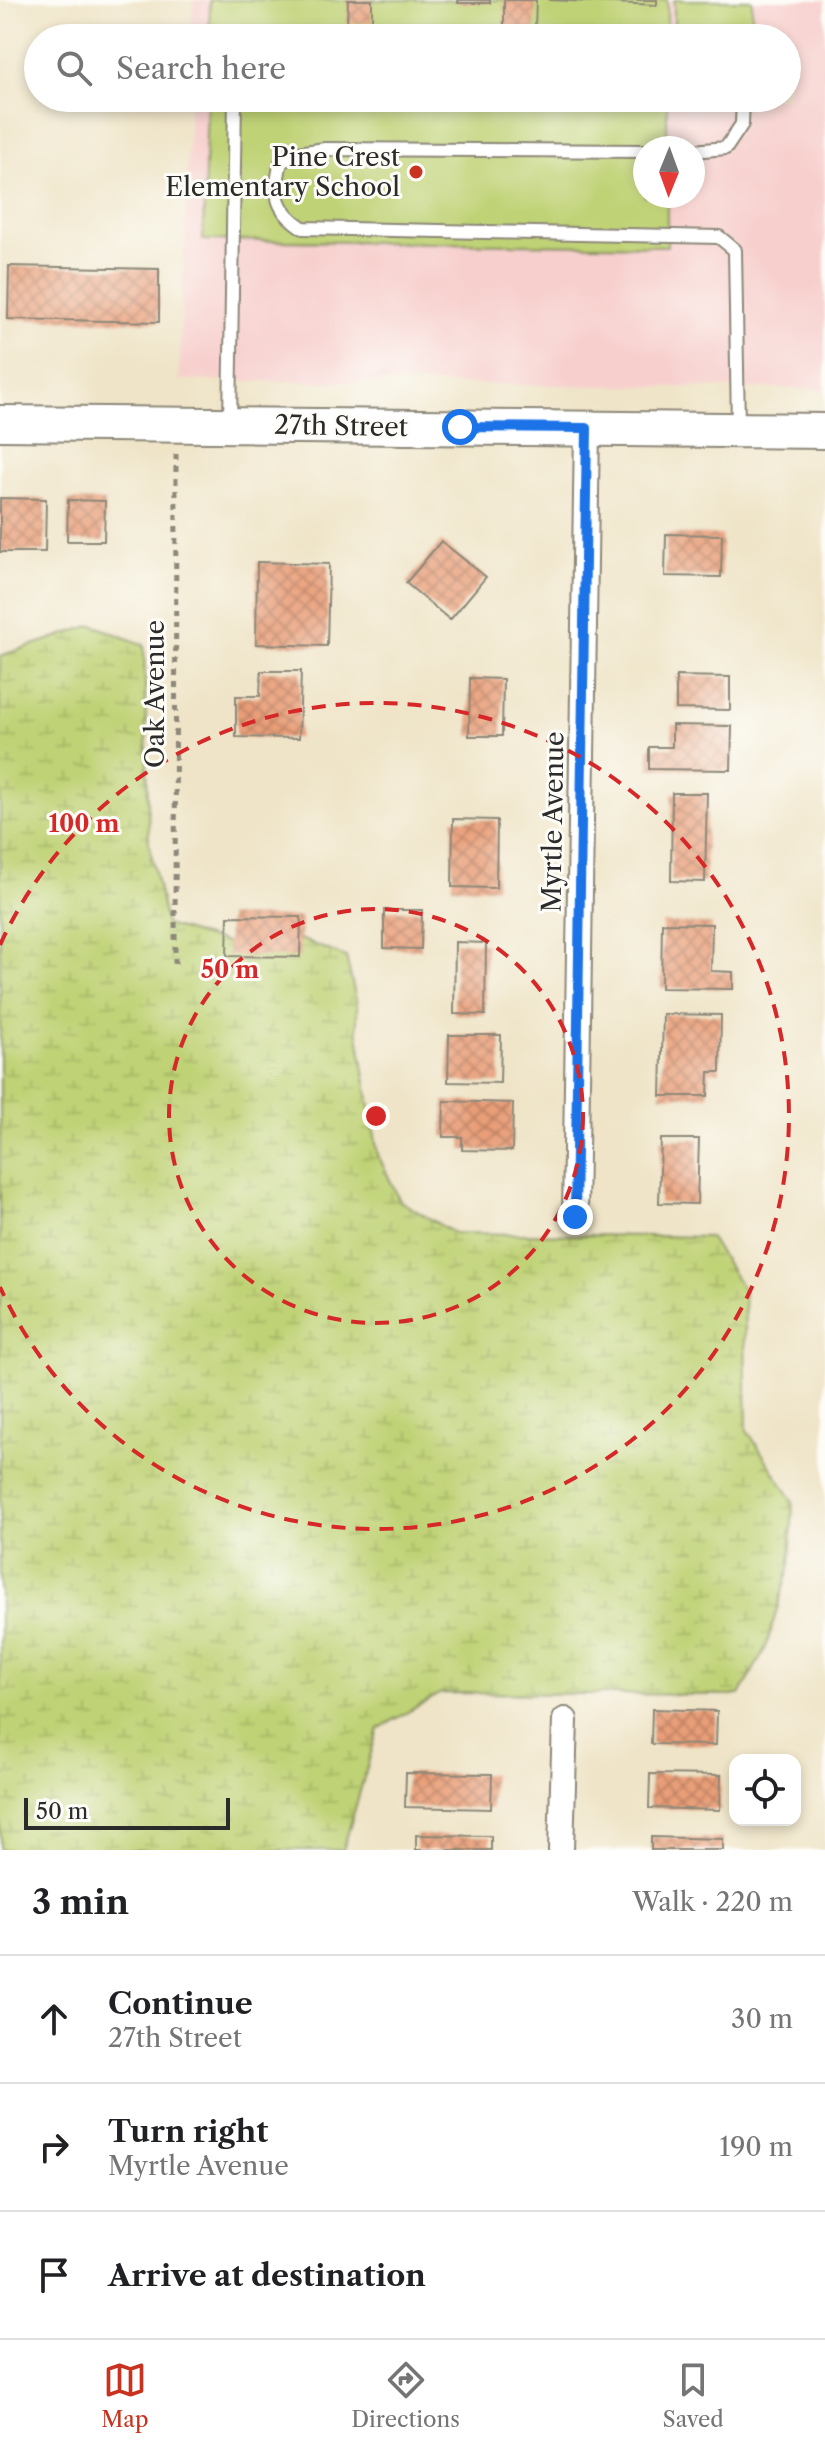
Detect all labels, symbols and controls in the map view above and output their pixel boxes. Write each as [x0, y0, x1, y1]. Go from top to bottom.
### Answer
search box [24, 24, 801, 112]
icon: search [52, 46, 96, 90]
text: Search here [116, 50, 286, 87]
north arrow [633, 136, 705, 208]
place label: Pine Crest Elementary School [165, 141, 401, 203]
marker: Pine Crest Elementary School [407, 163, 425, 181]
street label: 27th Street [274, 409, 409, 443]
route start [442, 409, 478, 445]
street label: Oak Avenue [139, 620, 171, 768]
street label: Myrtle Avenue [535, 731, 571, 913]
text: 100 m [48, 809, 120, 838]
text: 50 m [201, 955, 259, 984]
centre of rings [362, 1102, 390, 1130]
route end [557, 1199, 593, 1235]
map controls [729, 1754, 801, 1826]
button: locate [729, 1754, 801, 1826]
scale bar [24, 1794, 230, 1830]
text: 50 m [36, 1798, 88, 1825]
text: 3 min [32, 1881, 129, 1923]
text: Walk · 220 m [632, 1886, 793, 1918]
text: Continue [108, 1985, 253, 2022]
icon: ahead [32, 1997, 76, 2041]
text: 30 m [731, 2003, 793, 2035]
text: 27th Street [108, 2022, 242, 2054]
text: Turn right [108, 2113, 268, 2150]
icon: right [32, 2125, 76, 2169]
text: 190 m [719, 2131, 793, 2163]
text: Myrtle Avenue [108, 2150, 289, 2182]
icon: arrive [32, 2253, 76, 2297]
text: Arrive at destination [108, 2257, 426, 2294]
tab: Map [101, 2358, 149, 2433]
tab: Directions [351, 2358, 460, 2433]
tab: Saved [663, 2358, 724, 2433]

